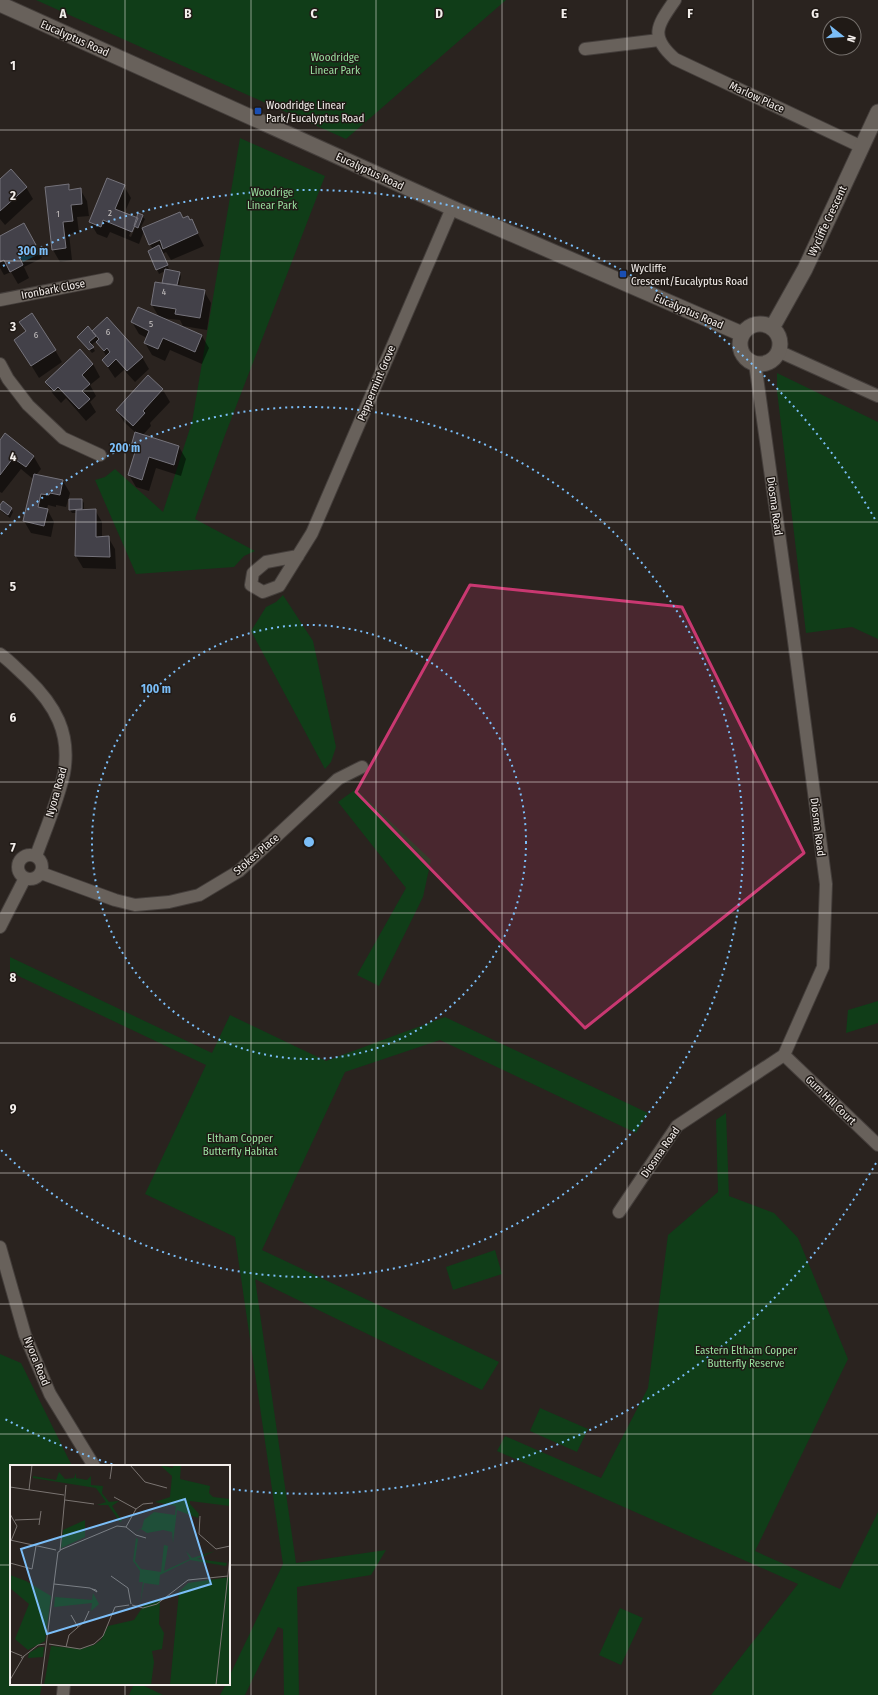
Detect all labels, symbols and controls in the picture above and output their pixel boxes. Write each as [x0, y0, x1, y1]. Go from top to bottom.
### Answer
text: A [58, 6, 67, 21]
text: B [184, 6, 192, 21]
text: C [311, 6, 318, 21]
text: D [435, 6, 443, 21]
text: E [561, 6, 567, 21]
text: F [687, 6, 693, 21]
text: G [811, 6, 819, 21]
north arrow [822, 16, 862, 56]
street label: Eucalyptus Road [39, 18, 111, 59]
text: N [844, 34, 858, 44]
park label: Woodridge Linear Park [310, 51, 361, 77]
text: 1 [10, 58, 16, 73]
street label: Marlow Place [727, 79, 786, 116]
place label: Woodridge Linear Park/Eucalyptus Road [266, 99, 364, 125]
marker: Woodridge Linear Park/Eucalyptus Road [253, 106, 263, 116]
street label: Eucalyptus Road [334, 150, 406, 193]
street label: Wycliffe Crescent [805, 183, 850, 259]
park label: Woodrige Linear Park [247, 186, 298, 212]
text: 2 [9, 188, 16, 203]
house number: 2 [108, 208, 112, 218]
house number: 1 [56, 209, 60, 219]
text: 300 m [17, 244, 48, 258]
place label: Wycliffe Crescent/Eucalyptus Road [631, 262, 748, 288]
marker: Wycliffe Crescent/Eucalyptus Road [618, 269, 628, 279]
street label: Ironbark Close [20, 277, 86, 302]
house number: 4 [162, 287, 167, 297]
street label: Eucalyptus Road [652, 291, 725, 332]
text: 3 [9, 319, 16, 334]
house number: 5 [149, 319, 153, 329]
house number: 6 [106, 327, 111, 337]
house number: 6 [34, 330, 39, 340]
street label: Peppermint Grove [355, 343, 398, 423]
text: 200 m [109, 441, 140, 455]
text: 4 [10, 449, 17, 464]
street label: Diosma Road [764, 476, 785, 536]
text: 5 [10, 579, 16, 594]
text: 100 m [141, 682, 171, 696]
text: 6 [10, 710, 17, 725]
street label: Nyora Road [43, 766, 70, 819]
street label: Diosma Road [807, 797, 828, 857]
street label: Stokes Place [231, 831, 282, 878]
centre of rings [302, 835, 316, 849]
text: 7 [10, 840, 16, 855]
text: 8 [10, 970, 17, 985]
street label: Gum Hill Court [803, 1073, 859, 1128]
text: 9 [10, 1101, 17, 1116]
street label: Diosma Road [638, 1124, 683, 1180]
park label: Eltham Copper Butterfly Habitat [203, 1132, 278, 1158]
street label: Nyora Road [21, 1335, 52, 1388]
park label: Eastern Eltham Copper Butterfly Reserve [695, 1344, 797, 1370]
inset map [10, 1465, 230, 1685]

